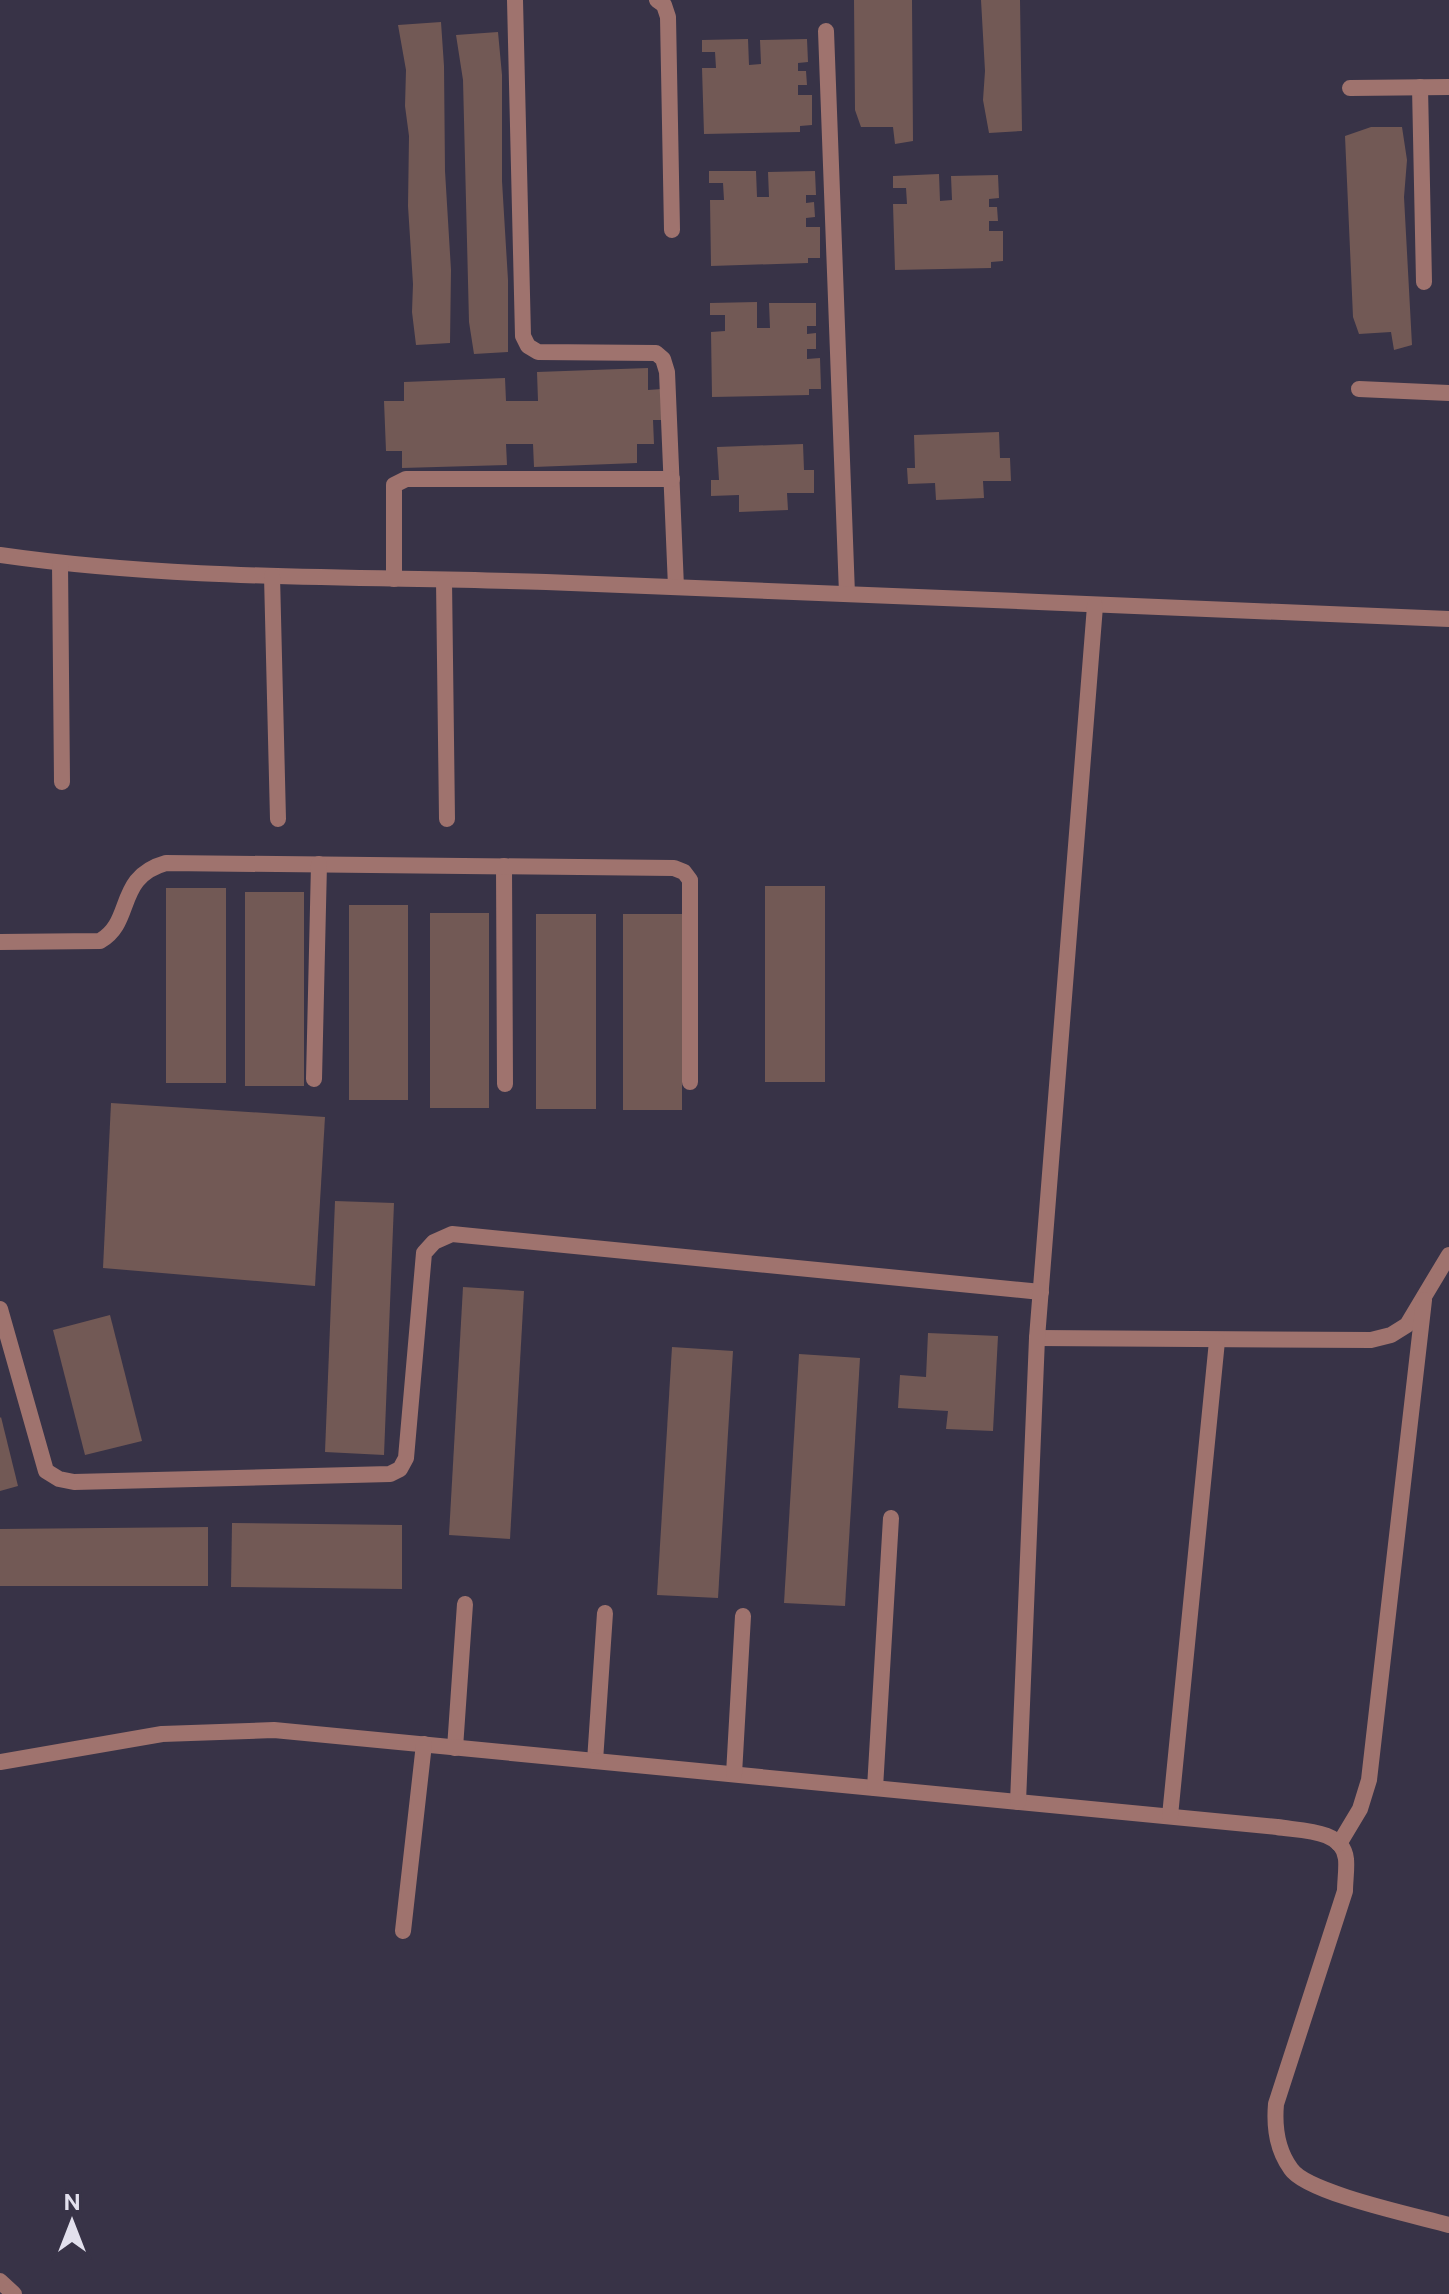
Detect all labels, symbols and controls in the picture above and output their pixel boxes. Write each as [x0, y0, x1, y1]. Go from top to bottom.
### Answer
north arrow [32, 2182, 112, 2262]
text: N [63, 2189, 81, 2215]

